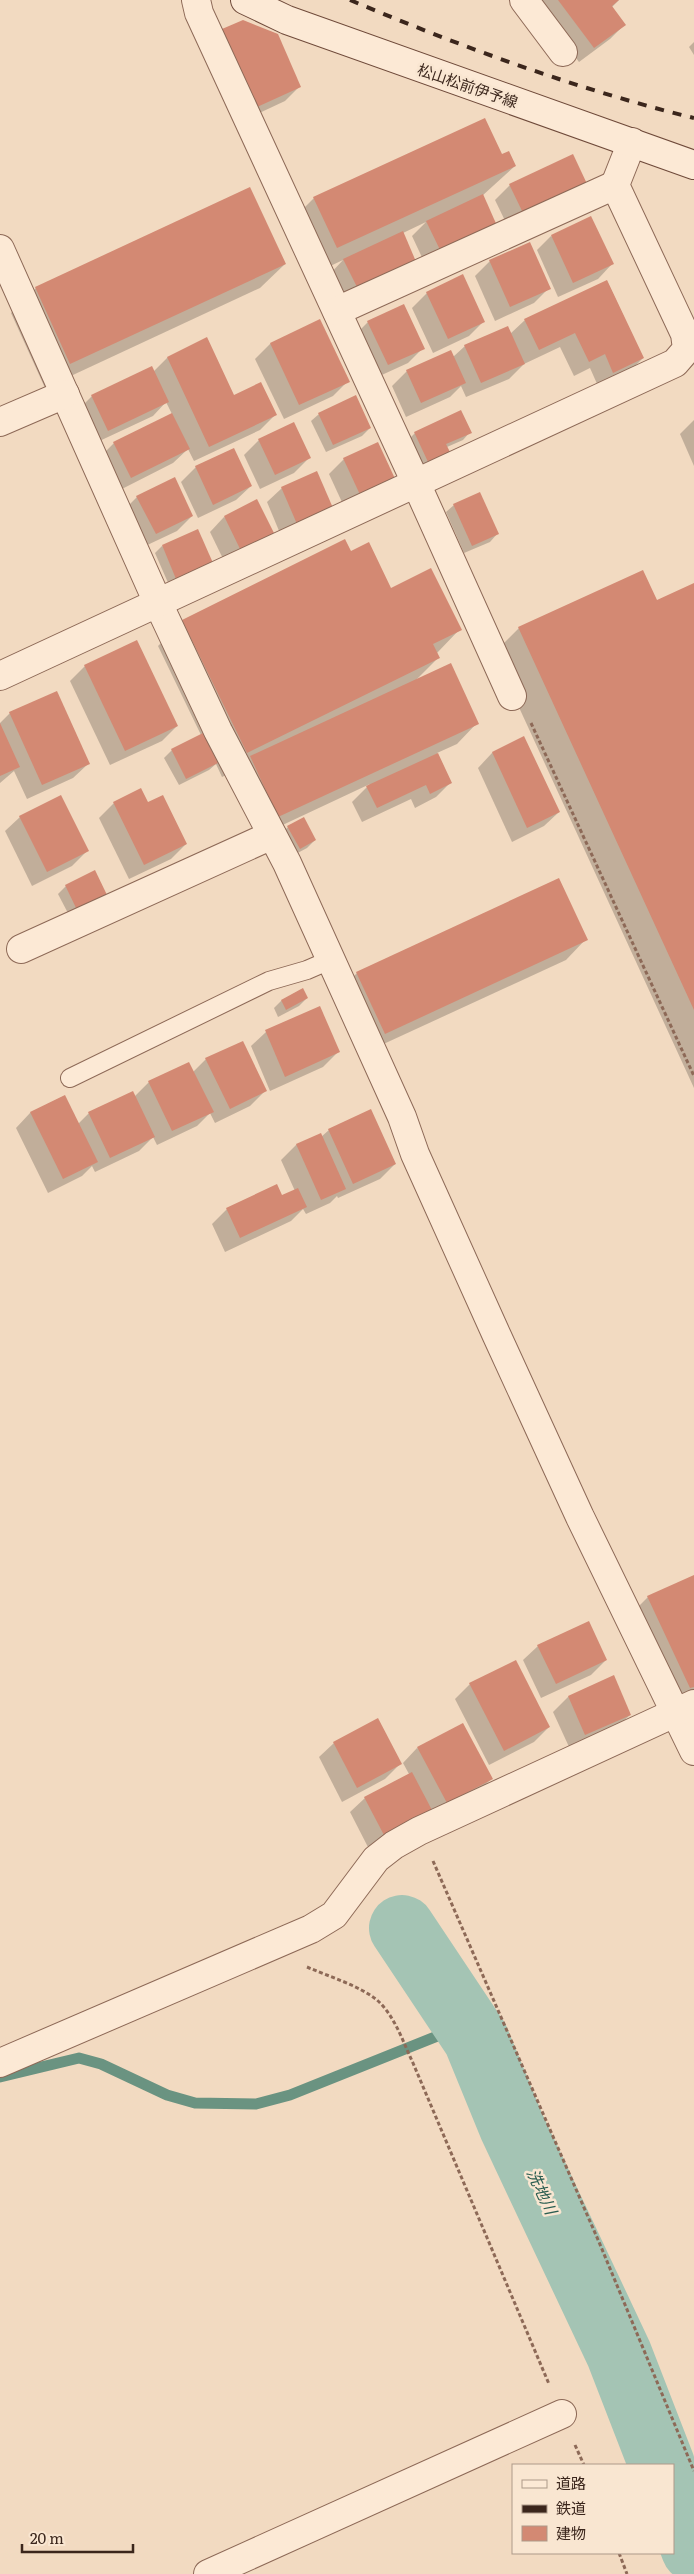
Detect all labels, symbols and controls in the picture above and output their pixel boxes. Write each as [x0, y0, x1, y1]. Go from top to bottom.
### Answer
street label: 松山松前伊予線 [415, 57, 521, 113]
water label: 洗地川 [522, 2164, 565, 2220]
legend [512, 2464, 674, 2554]
text: 道路 [556, 2471, 586, 2494]
text: 鉄道 [556, 2496, 586, 2519]
text: 建物 [556, 2521, 586, 2544]
scale bar [22, 2522, 134, 2554]
text: 20 m [30, 2526, 64, 2549]

